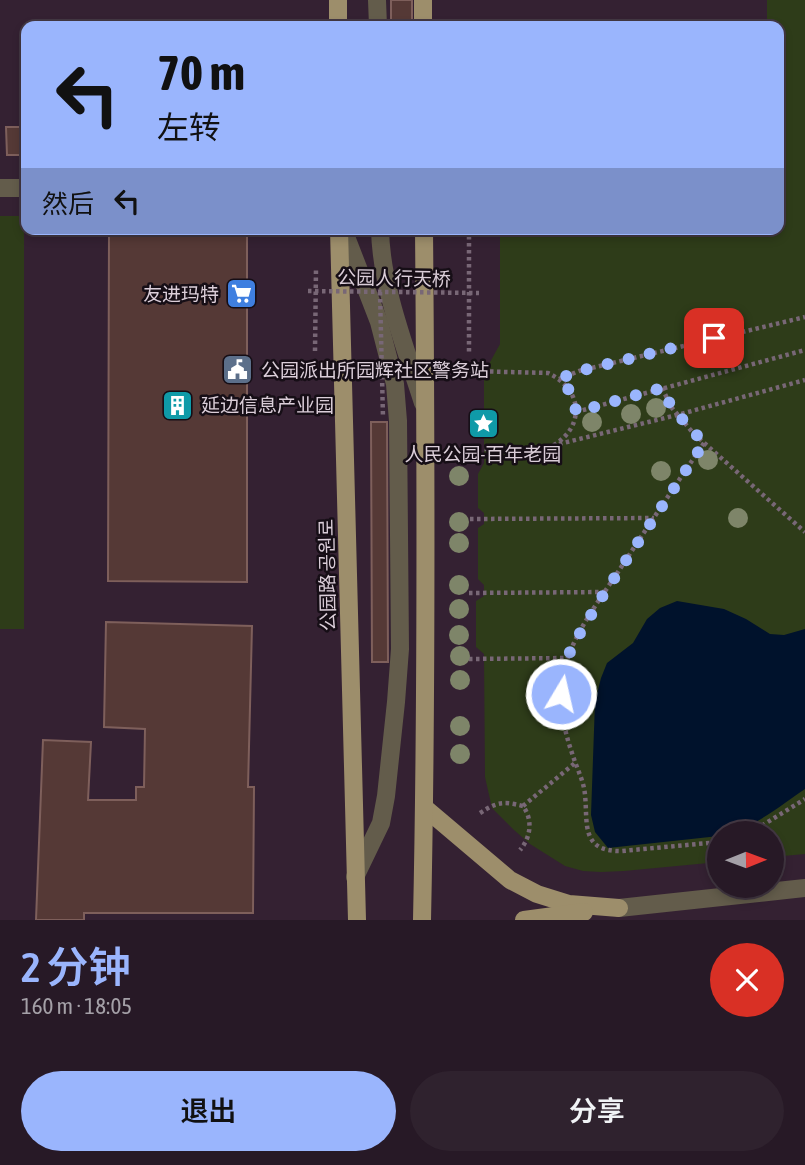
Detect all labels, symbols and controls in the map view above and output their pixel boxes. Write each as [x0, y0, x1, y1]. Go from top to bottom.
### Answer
text: 70 m [157, 44, 245, 100]
icon: left [42, 49, 133, 140]
text: 左转 [157, 109, 221, 146]
icon: left [108, 182, 146, 220]
text: 然后 [42, 189, 94, 219]
street label: 公园人行天桥 [337, 266, 451, 290]
supermarket icon: 友进玛特 [225, 277, 259, 311]
place label: 友进玛特 [143, 283, 219, 305]
pin [684, 308, 744, 368]
icon: arrive [695, 319, 733, 357]
public building icon: 公园派出所园辉社区警务站 [221, 353, 255, 387]
place label: 公园派出所园辉社区警务站 [261, 359, 489, 381]
building icon: 延边信息产业园 [161, 388, 195, 422]
place label: 延边信息产业园 [201, 394, 334, 416]
place icon: 人民公园-百年老园 [466, 406, 500, 440]
place label: 人民公园-百年老园 [405, 443, 561, 465]
street label: 公园路 공원로 [315, 519, 339, 631]
position arrow [524, 657, 598, 731]
north arrow [707, 821, 784, 898]
map controls [707, 821, 784, 898]
text: 2 分钟 [21, 943, 131, 991]
button: close [710, 943, 784, 1017]
text: 160 m · 18:05 [21, 993, 132, 1019]
button: 退出 [21, 1071, 396, 1151]
button: 分享 [410, 1071, 784, 1151]

